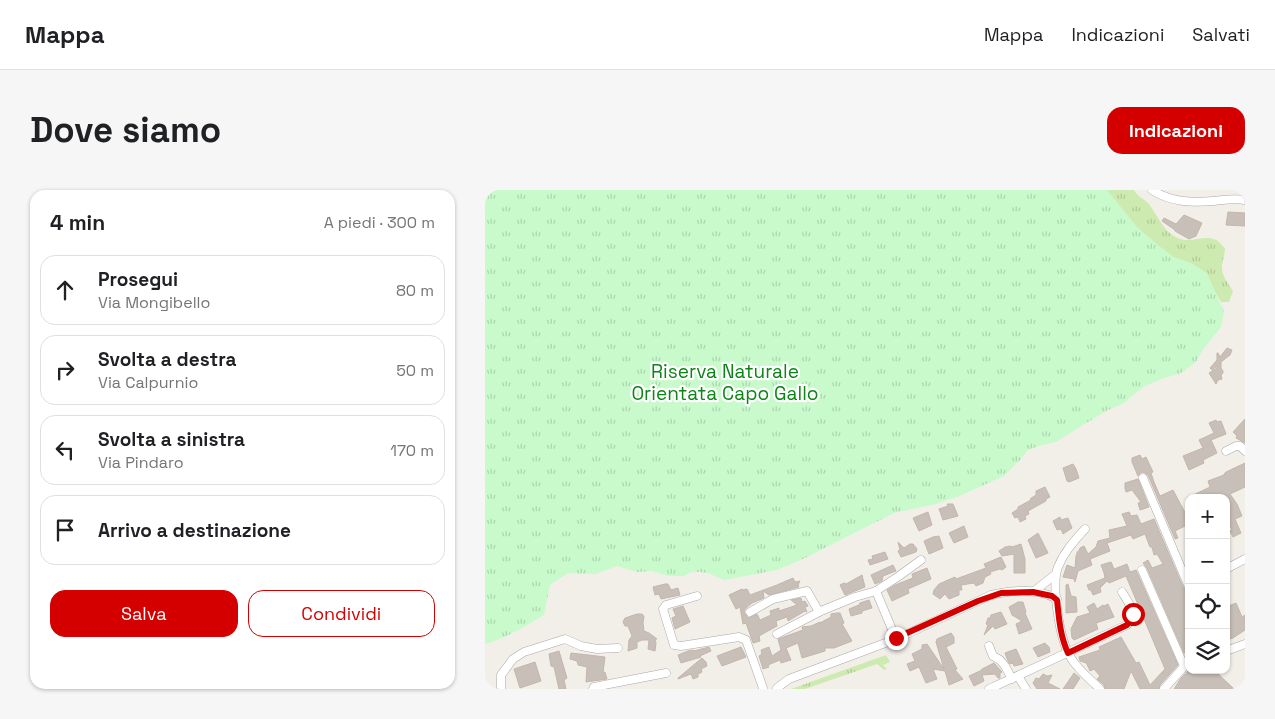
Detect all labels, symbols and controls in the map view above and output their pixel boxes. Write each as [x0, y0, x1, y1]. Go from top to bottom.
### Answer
text: Mappa [25, 19, 105, 50]
text: Mappa [984, 23, 1043, 46]
text: Indicazioni [1071, 23, 1164, 46]
text: Salvati [1192, 23, 1250, 46]
button: Indicazioni [1107, 107, 1245, 154]
text: Dove siamo [30, 108, 221, 152]
text: 4 min [50, 209, 105, 236]
text: A piedi · 300 m [324, 212, 435, 233]
text: Prosegui [98, 267, 178, 292]
icon: ahead [51, 276, 79, 304]
text: 80 m [396, 280, 434, 301]
text: Via Mongibello [98, 292, 210, 313]
text: Svolta a destra [98, 347, 236, 372]
icon: right [51, 356, 79, 384]
park label: Riserva Naturale Orientata Capo Gallo [631, 359, 819, 406]
text: 50 m [396, 360, 434, 381]
text: Via Calpurnio [98, 372, 198, 393]
text: Svolta a sinistra [98, 427, 245, 452]
icon: left [51, 436, 79, 464]
text: 170 m [390, 440, 434, 461]
text: Via Pindaro [98, 452, 184, 473]
map controls [1185, 494, 1230, 674]
button: + [1185, 494, 1230, 539]
icon: arrive [51, 516, 79, 544]
text: Arrivo a destinazione [98, 518, 291, 543]
button: − [1185, 539, 1230, 584]
button: locate [1185, 584, 1230, 629]
button: Salva [50, 590, 238, 637]
button: Condividi [248, 590, 435, 637]
route start [1122, 603, 1145, 626]
route end [885, 627, 908, 650]
button: layers [1185, 629, 1230, 674]

